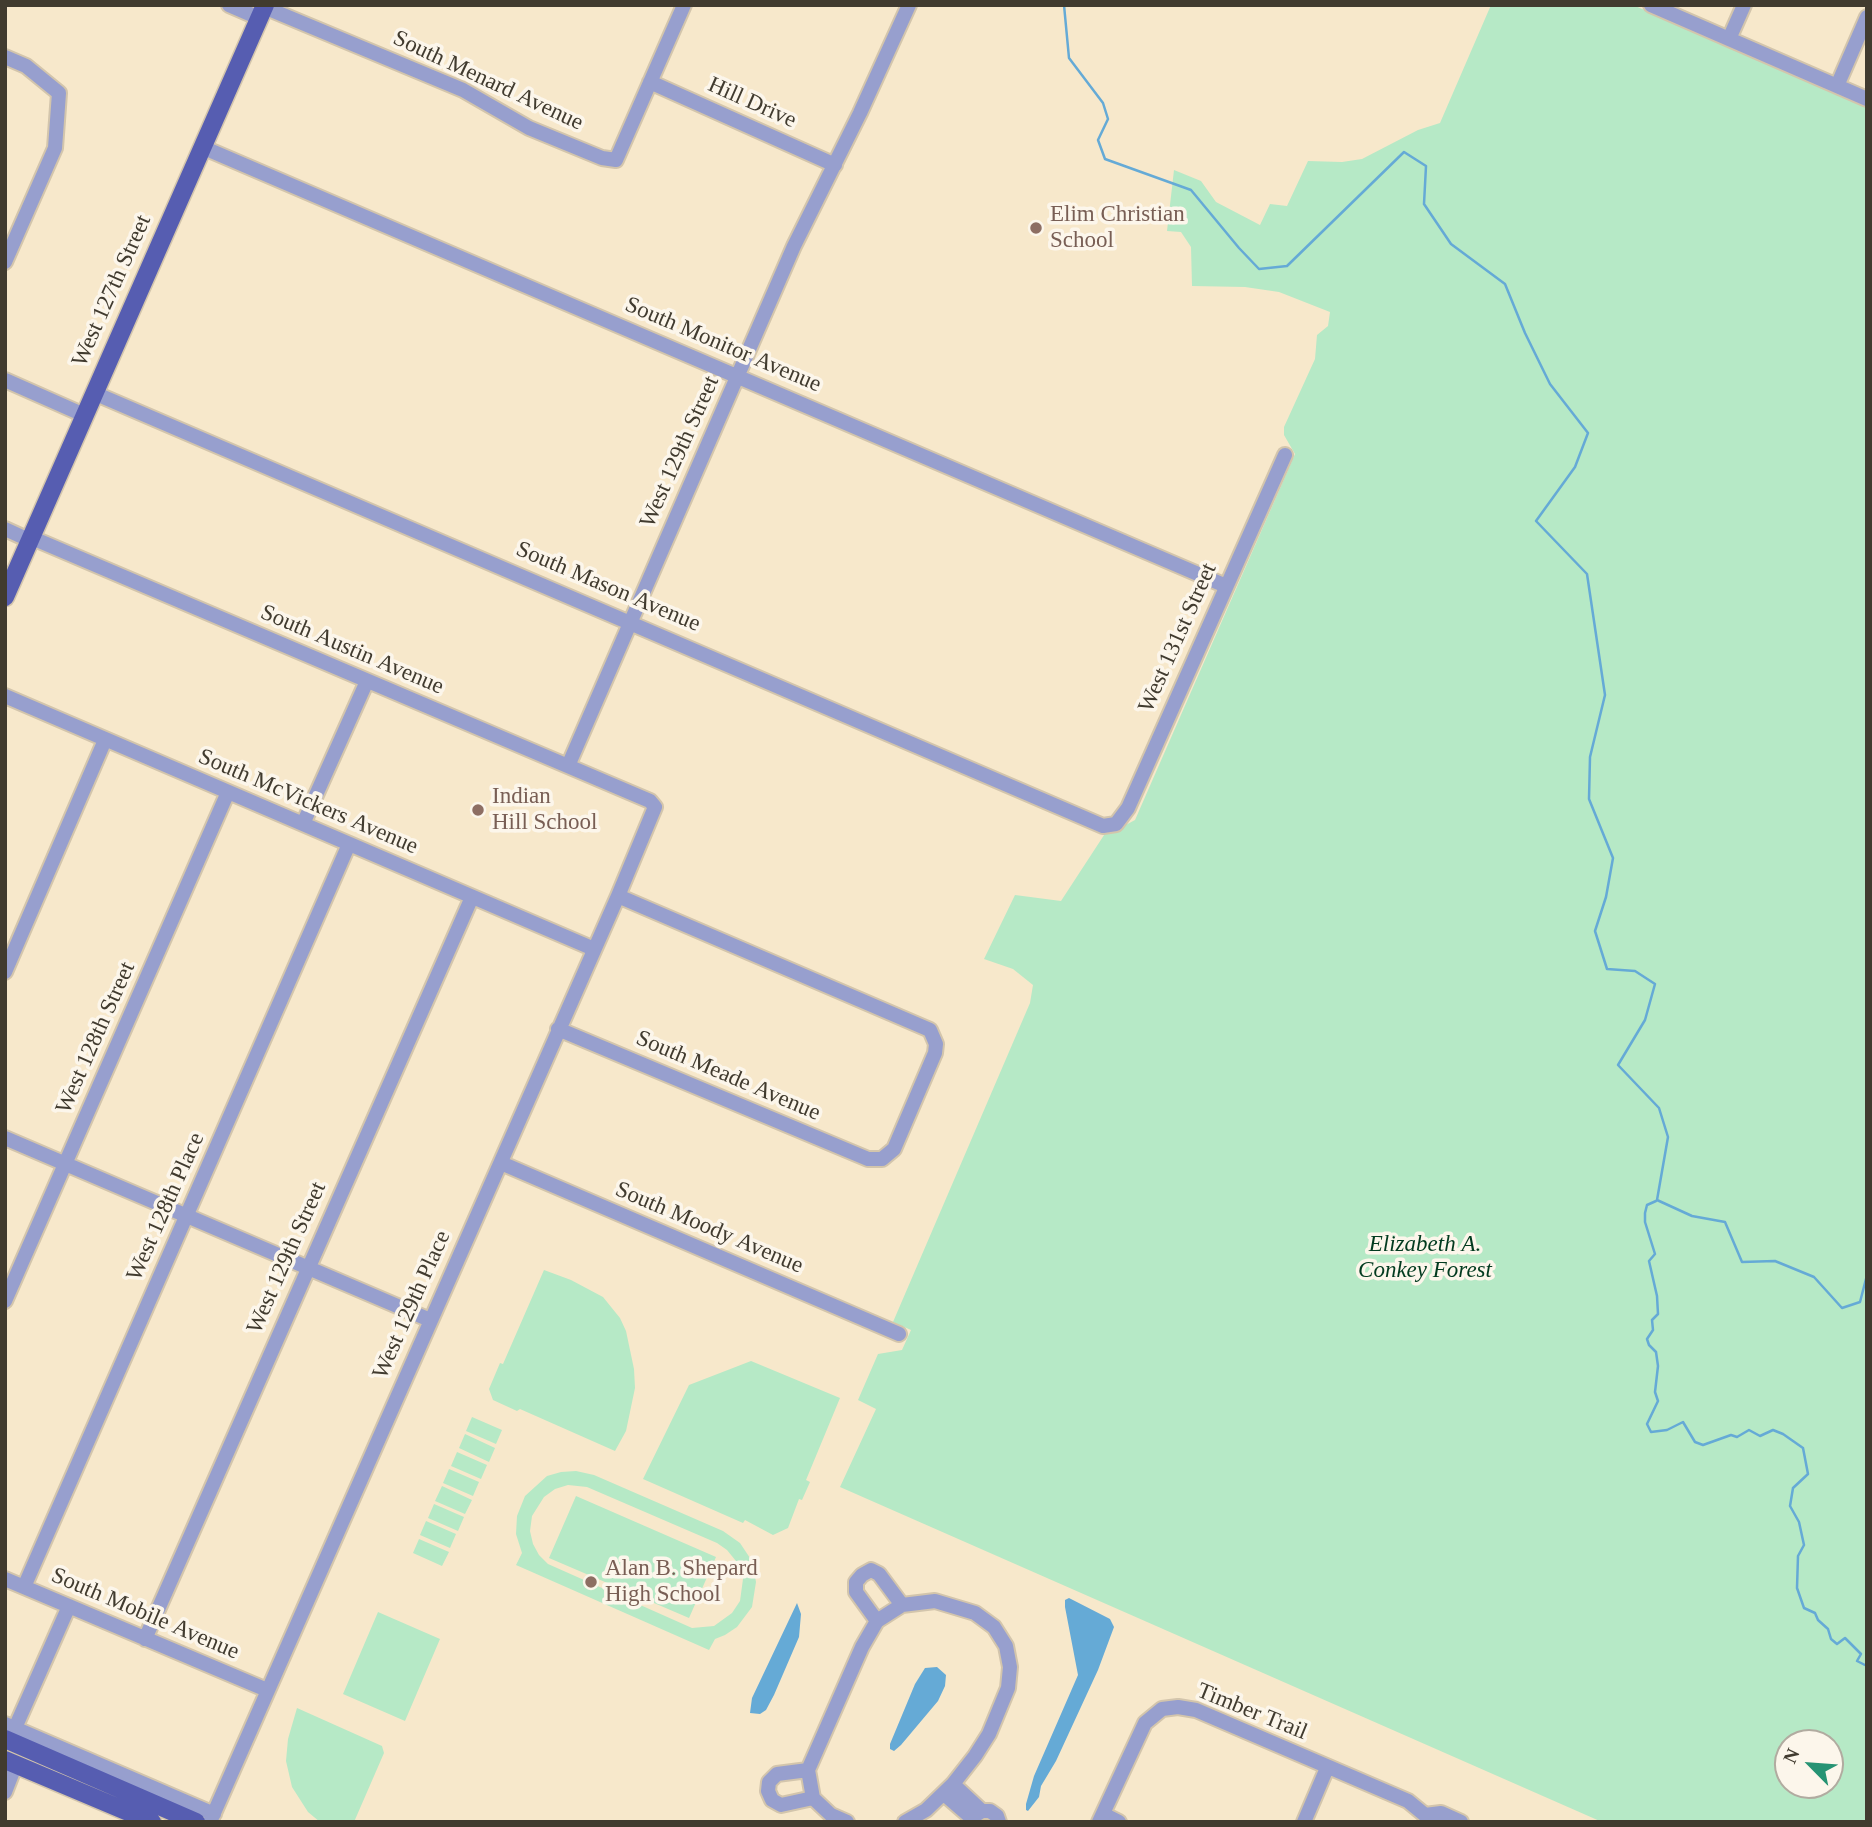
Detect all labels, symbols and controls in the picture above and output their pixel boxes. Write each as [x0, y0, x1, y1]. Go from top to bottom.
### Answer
street label: South Menard Avenue [389, 25, 587, 137]
street label: Hill Drive [703, 71, 801, 135]
place label: Elim Christian School [1050, 201, 1185, 255]
street label: West 127th Street [66, 211, 158, 371]
marker: Elim Christian School [1028, 220, 1044, 236]
street label: South Monitor Avenue [621, 291, 825, 399]
street label: West 129th Street [634, 372, 726, 532]
street label: South Mason Avenue [512, 536, 704, 638]
street label: West 131st Street [1133, 559, 1223, 717]
street label: South Austin Avenue [256, 599, 448, 701]
street label: South McVickers Avenue [194, 743, 422, 861]
place label: Indian Hill School [492, 783, 597, 837]
marker: Indian Hill School [470, 802, 486, 818]
street label: West 128th Street [50, 958, 142, 1118]
street label: South Meade Avenue [632, 1025, 824, 1127]
street label: West 128th Place [121, 1129, 211, 1285]
street label: South Moody Avenue [611, 1176, 807, 1280]
street label: West 129th Street [241, 1178, 333, 1338]
street label: West 129th Place [367, 1227, 457, 1383]
park label: Elizabeth A. Conkey Forest [1358, 1231, 1492, 1285]
place label: Alan B. Shepard High School [605, 1555, 758, 1609]
street label: South Mobile Avenue [47, 1562, 243, 1666]
marker: Alan B. Shepard High School [583, 1574, 599, 1590]
street label: Timber Trail [1193, 1677, 1311, 1747]
north arrow [1774, 1729, 1844, 1799]
text: N [1779, 1745, 1804, 1766]

